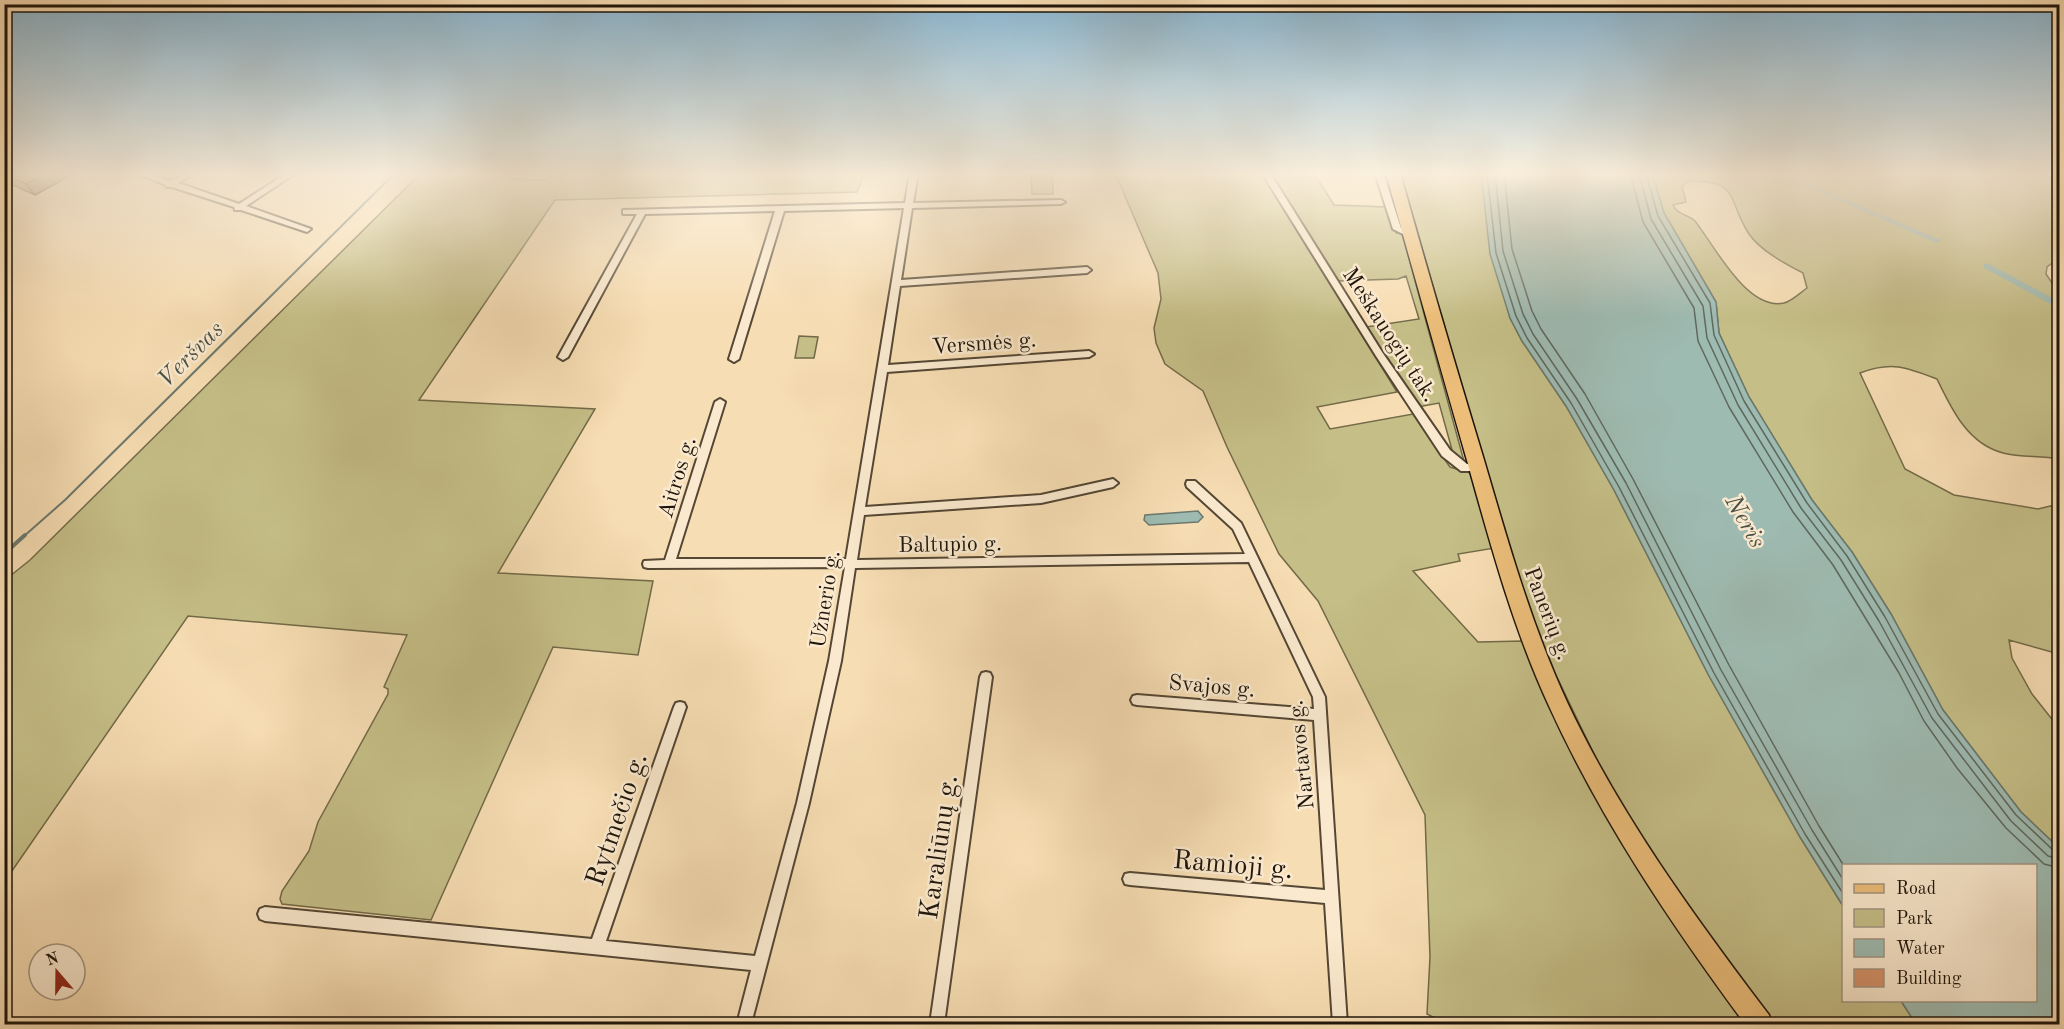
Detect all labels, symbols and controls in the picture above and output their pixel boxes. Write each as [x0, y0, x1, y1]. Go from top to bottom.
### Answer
street label: Meškauogių tak. [1338, 264, 1441, 406]
water label: Veršvas [154, 318, 229, 393]
street label: Versmės g. [931, 329, 1037, 359]
street label: Aitros g. [655, 434, 701, 521]
water label: Neris [1719, 490, 1769, 553]
street label: Baltupio g. [898, 533, 1002, 557]
street label: Užnerio g. [807, 549, 845, 650]
street label: Panerių g. [1519, 564, 1575, 663]
street label: Svajos g. [1167, 672, 1256, 702]
street label: Nartavos g. [1285, 699, 1319, 811]
street label: Rytmečio g. [582, 749, 653, 890]
street label: Karaliūnų g. [916, 773, 963, 921]
street label: Ramioji g. [1172, 847, 1294, 884]
legend [1842, 864, 2037, 1002]
text: Road [1896, 880, 1936, 898]
text: Park [1896, 910, 1933, 928]
text: Water [1896, 940, 1945, 958]
north arrow [27, 942, 87, 1002]
text: N [44, 950, 62, 969]
text: Building [1896, 970, 1962, 988]

